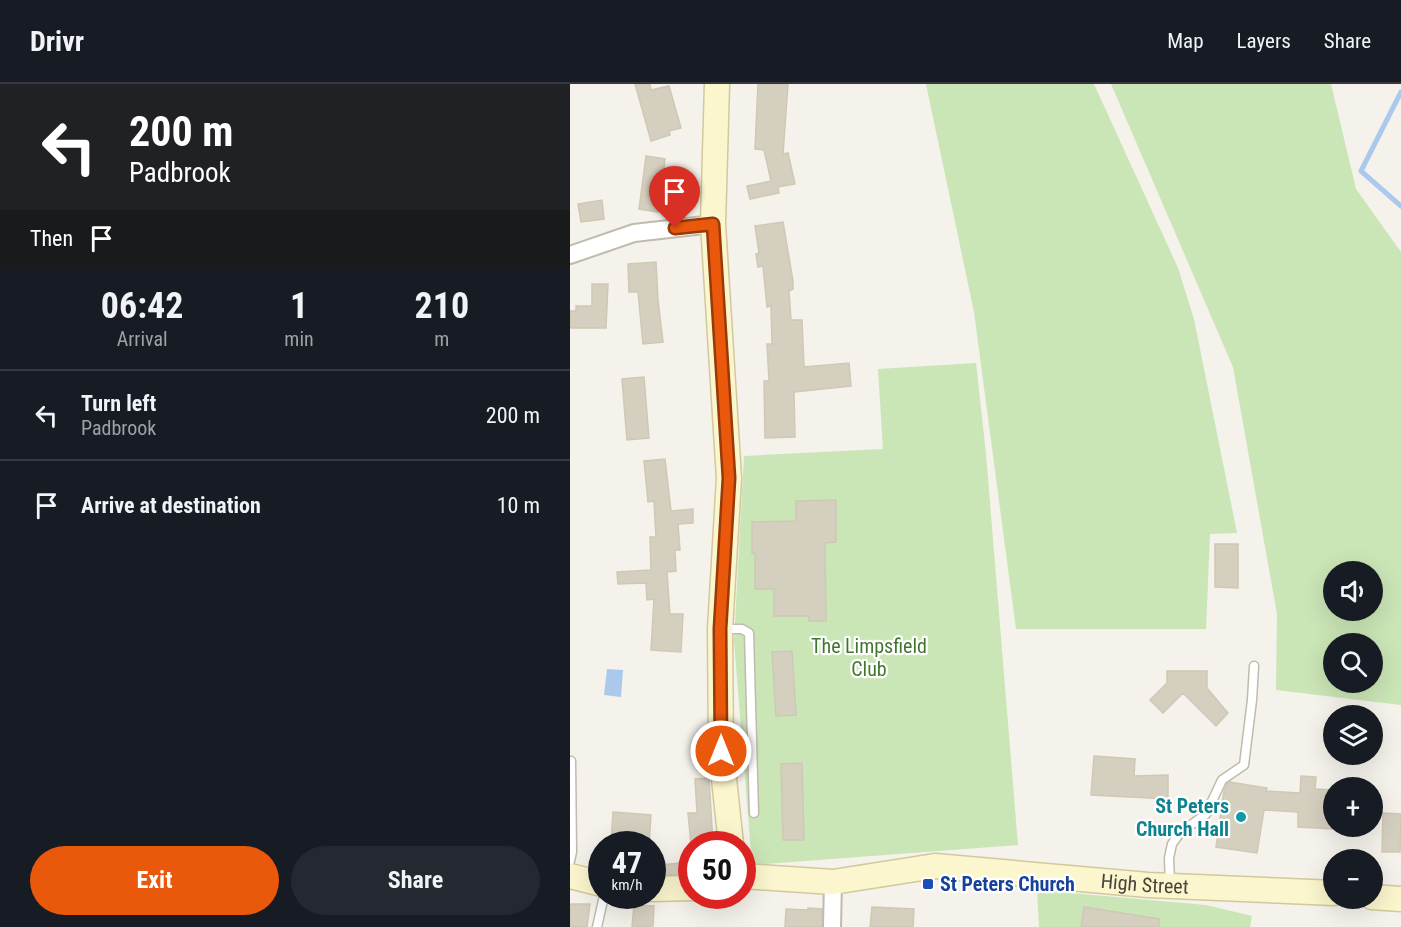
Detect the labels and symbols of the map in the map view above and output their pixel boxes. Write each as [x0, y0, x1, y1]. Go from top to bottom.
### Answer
pin [649, 166, 700, 228]
park label: The Limpsfield Club [811, 634, 927, 681]
position arrow [689, 719, 753, 783]
place label: St Peters Church Hall [1136, 794, 1229, 841]
marker: St Peters Church Hall [1234, 810, 1248, 824]
speed limit sign: 50 [678, 831, 756, 909]
street label: High Street [1100, 869, 1189, 899]
place label: St Peters Church [940, 872, 1075, 896]
marker: St Peters Church [921, 877, 935, 891]

